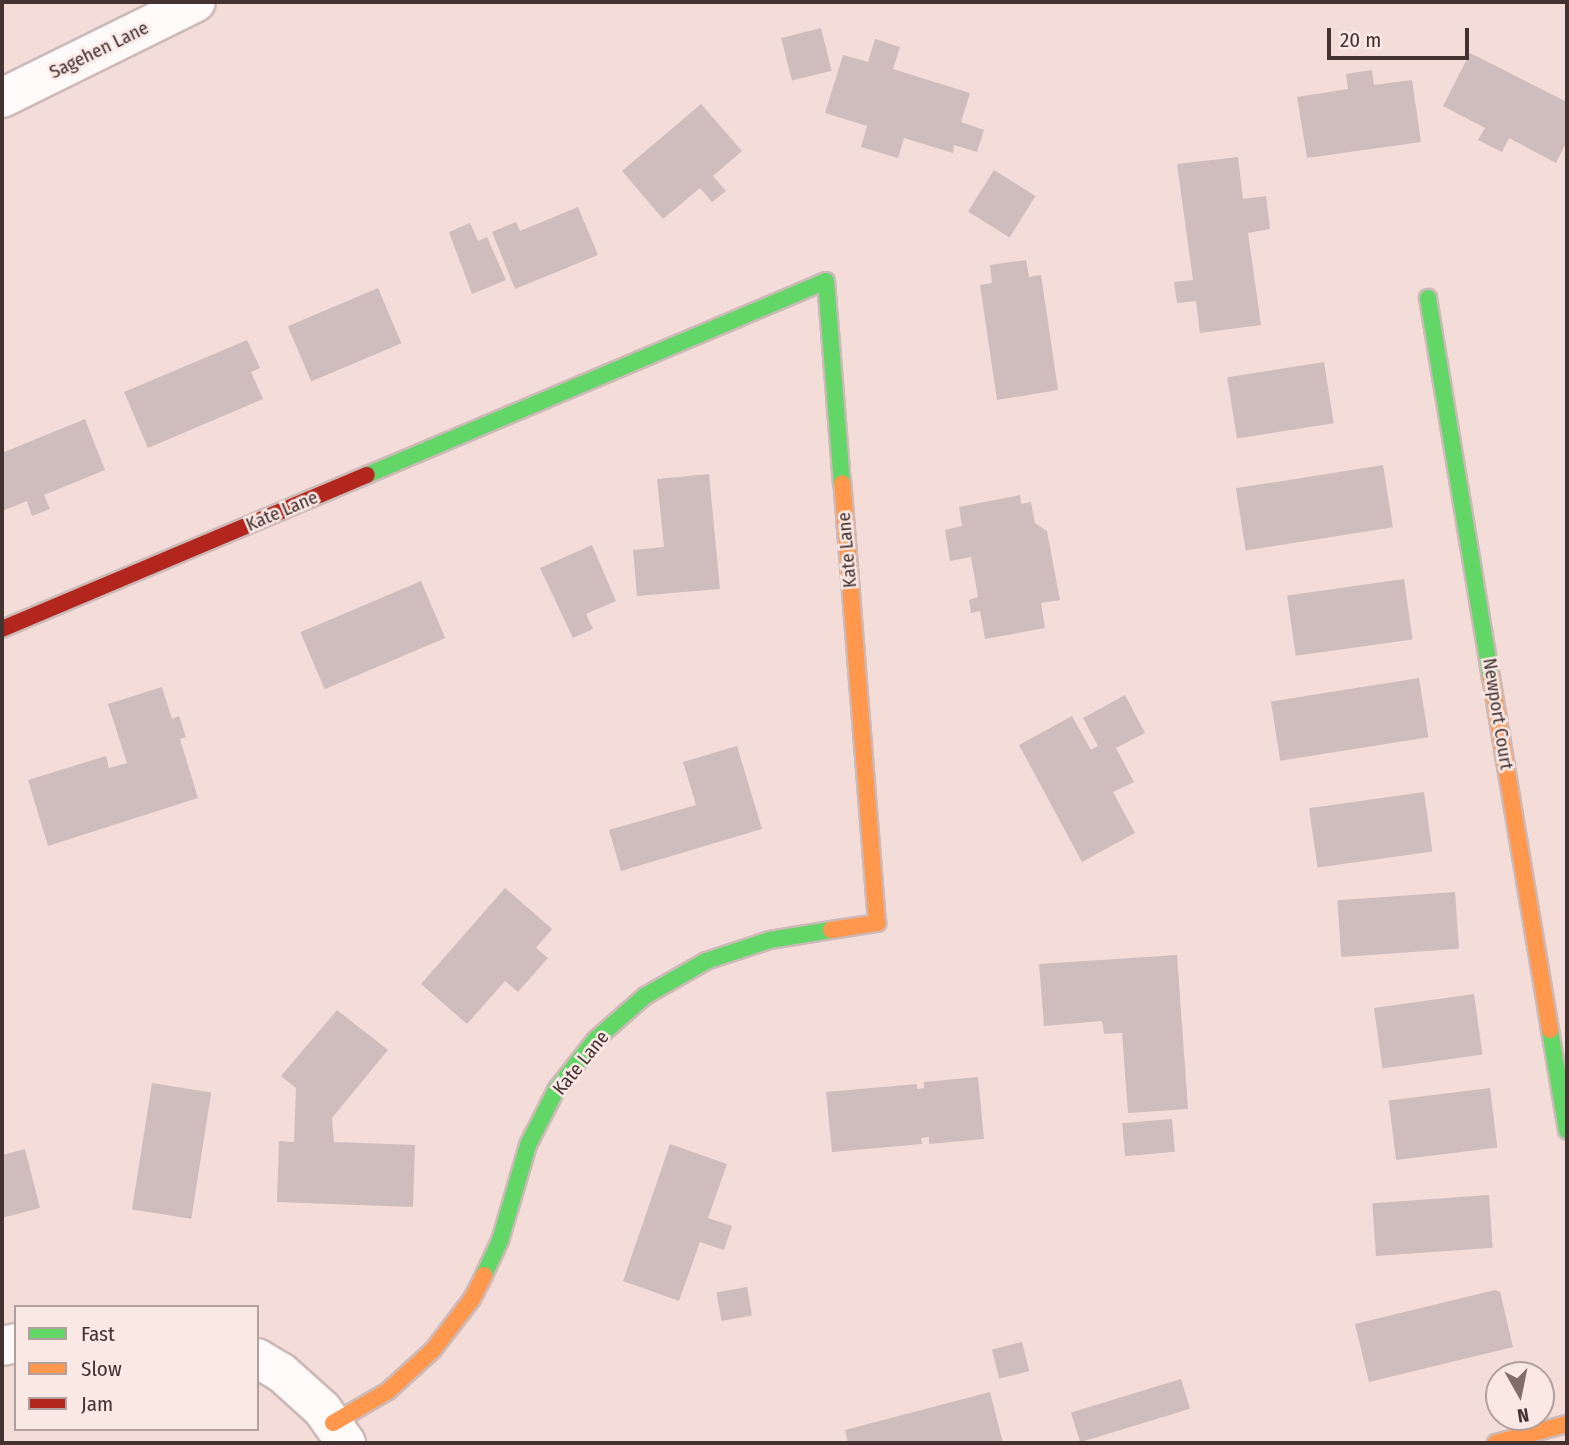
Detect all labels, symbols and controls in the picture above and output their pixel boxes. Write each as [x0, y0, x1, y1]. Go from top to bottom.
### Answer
scale bar [1331, 14, 1473, 58]
street label: Sagehen Lane [46, 16, 152, 84]
text: 20 m [1340, 27, 1381, 53]
street label: Kate Lane [243, 486, 321, 536]
street label: Kate Lane [832, 511, 862, 589]
street label: Newport Court [1478, 657, 1518, 771]
street label: Kate Lane [548, 1026, 614, 1100]
legend [14, 1305, 259, 1431]
text: Fast [81, 1321, 115, 1347]
text: Slow [81, 1356, 122, 1382]
north arrow [1485, 1361, 1555, 1431]
text: Jam [81, 1391, 113, 1417]
text: N [1516, 1403, 1530, 1428]

